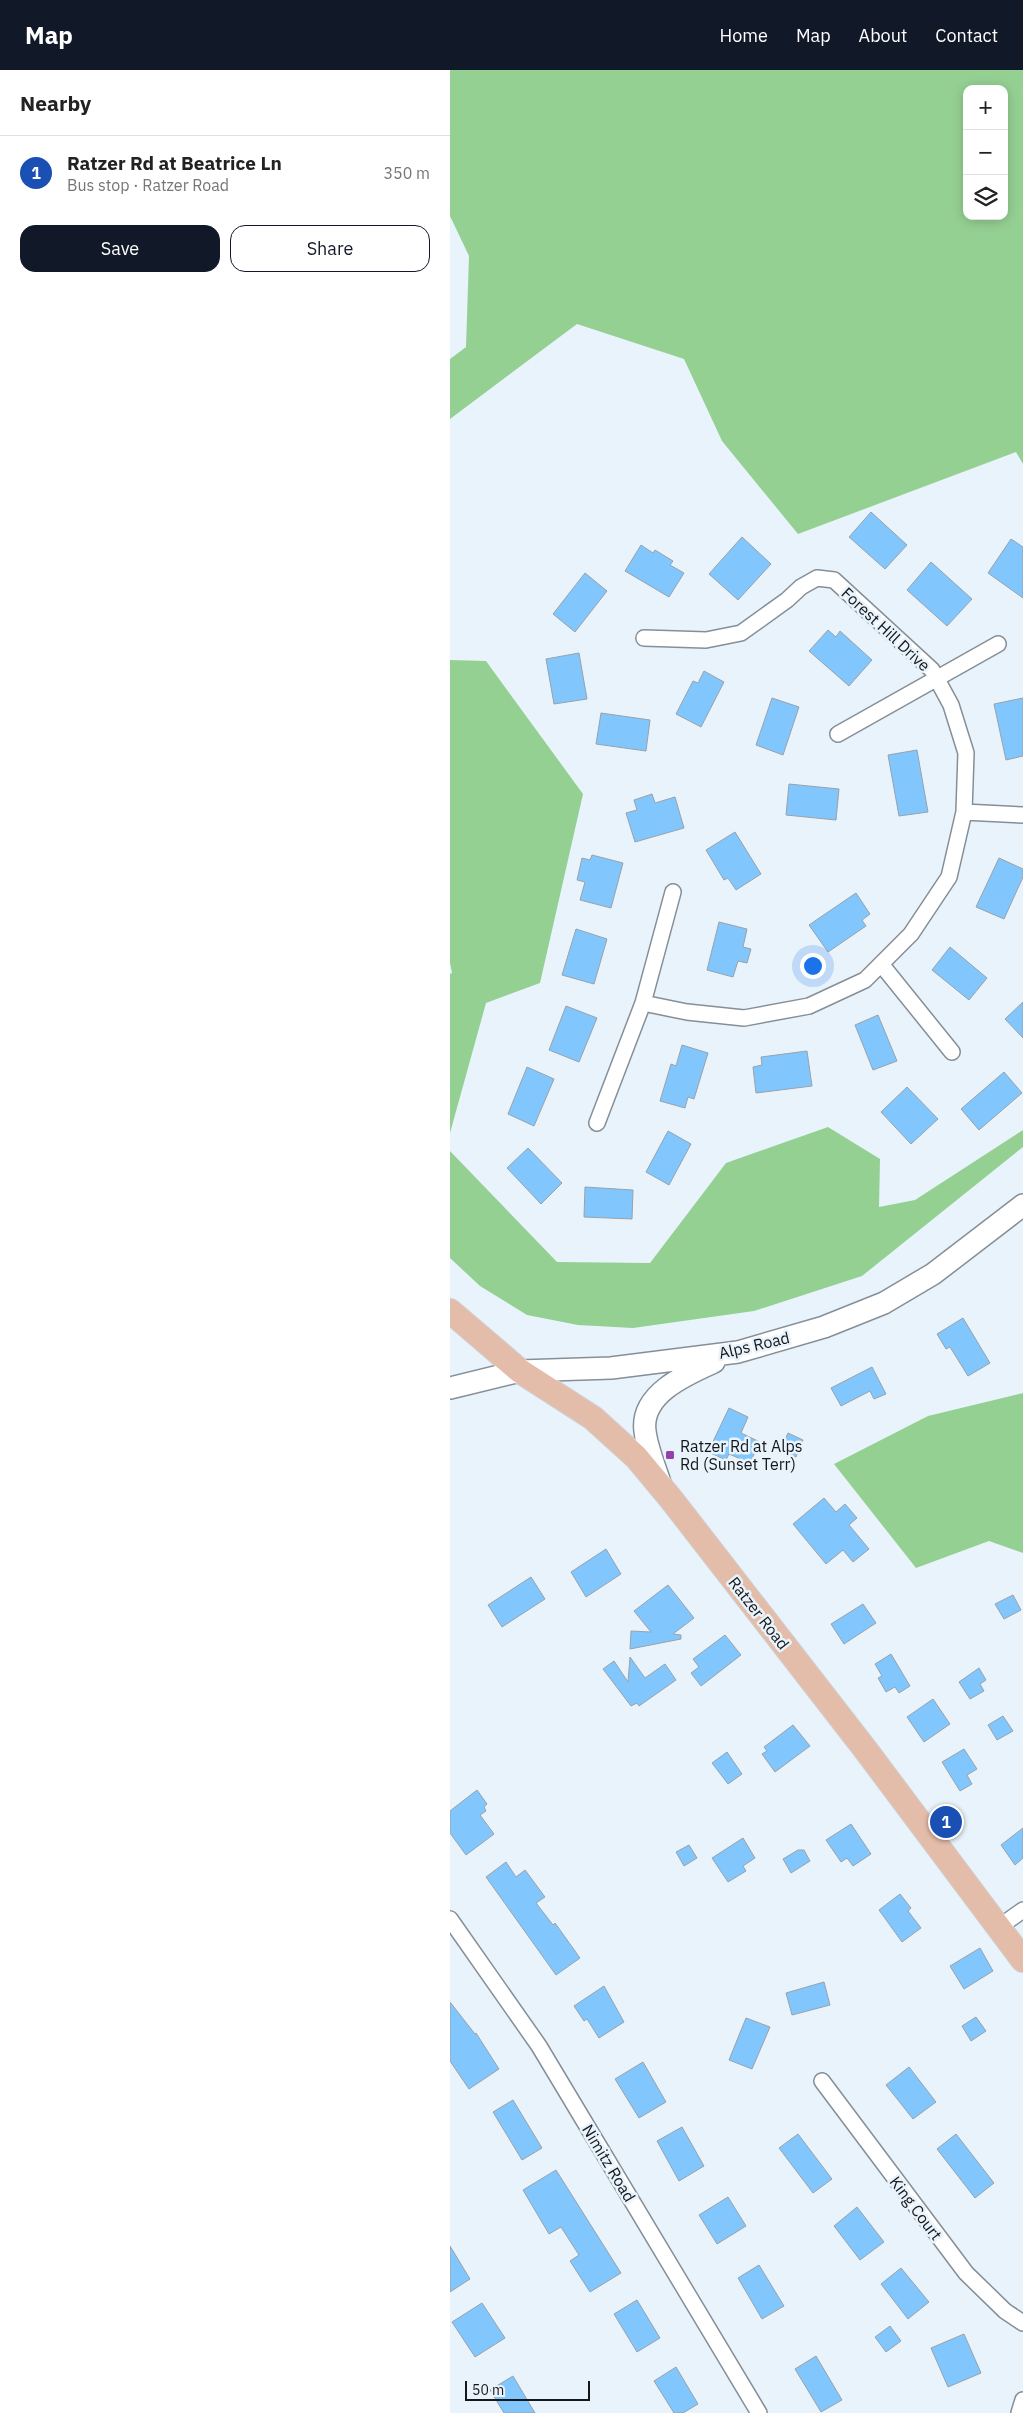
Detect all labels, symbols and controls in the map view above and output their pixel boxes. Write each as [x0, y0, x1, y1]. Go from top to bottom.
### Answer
text: Map [25, 19, 73, 51]
text: Home [720, 24, 768, 47]
text: Map [796, 24, 831, 47]
text: About [859, 24, 907, 47]
text: Contact [935, 24, 998, 47]
map controls [963, 85, 1008, 220]
button: + [963, 85, 1008, 130]
text: Nearby [20, 89, 91, 117]
button: − [963, 130, 1008, 175]
text: Ratzer Rd at Beatrice Ln [67, 151, 282, 175]
text: 1 [31, 163, 41, 183]
text: 350 m [383, 163, 430, 183]
text: Bus stop · Ratzer Road [67, 175, 229, 195]
button: layers [963, 175, 1008, 220]
button: Save [20, 225, 220, 272]
button: Share [230, 225, 430, 272]
street label: Forest Hill Drive [837, 583, 935, 675]
your location [800, 953, 826, 979]
street label: Alps Road [717, 1327, 791, 1363]
place label: Ratzer Rd at Alps Rd (Sunset Terr) [680, 1436, 803, 1474]
marker: Ratzer Rd at Alps Rd (Sunset Terr) [664, 1449, 676, 1461]
street label: Ratzer Road [724, 1573, 794, 1653]
pin: 1 [930, 1803, 962, 1841]
street label: Nimitz Road [578, 2121, 640, 2205]
street label: King Court [885, 2172, 947, 2244]
scale bar [465, 2378, 590, 2401]
text: 50 m [472, 2381, 504, 2399]

